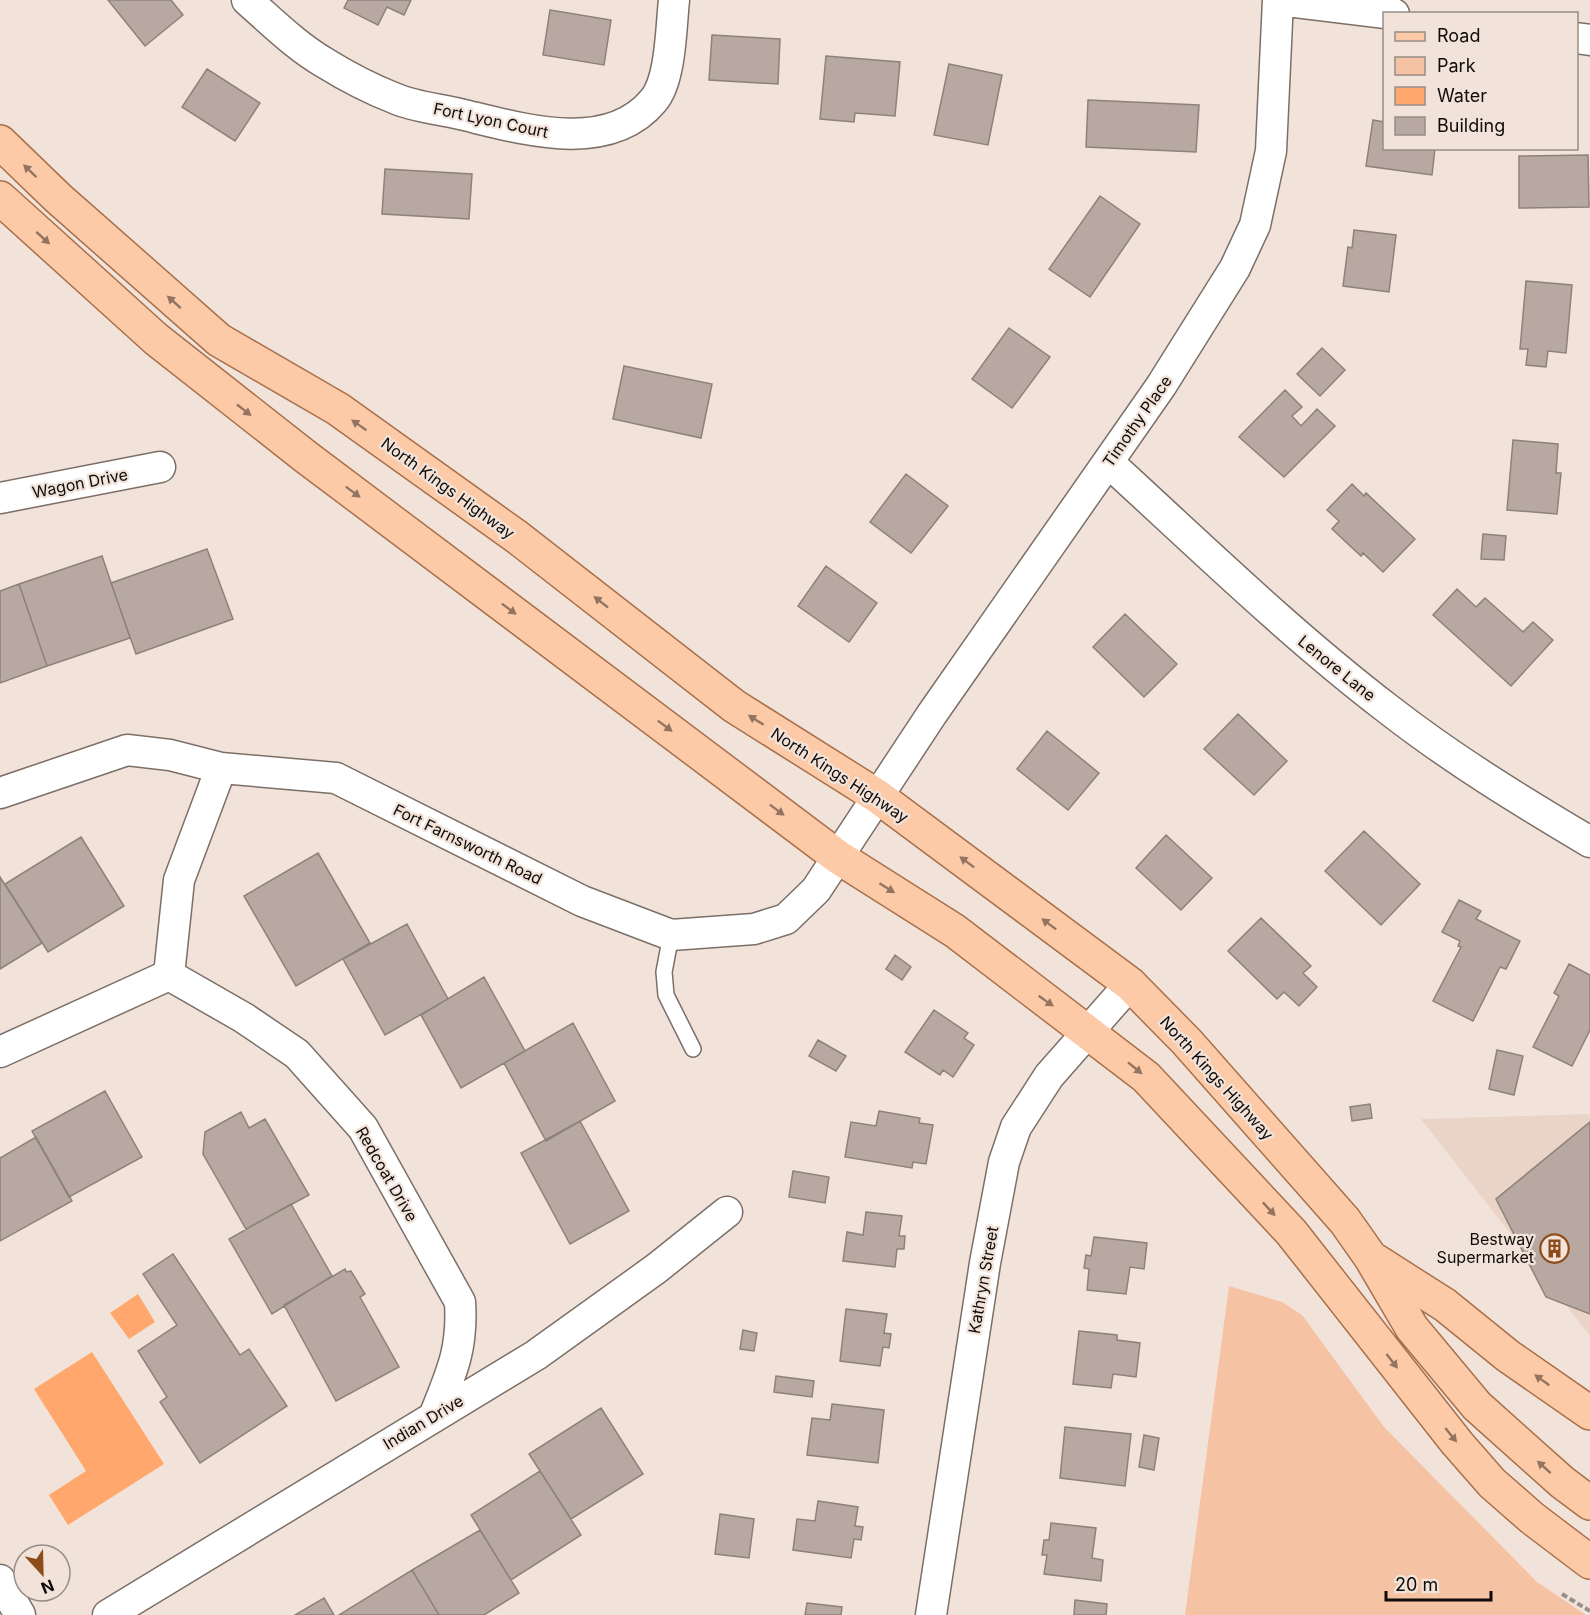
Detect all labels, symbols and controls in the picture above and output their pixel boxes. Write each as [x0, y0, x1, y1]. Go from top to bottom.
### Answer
legend [1383, 12, 1578, 150]
text: Road [1437, 25, 1480, 46]
text: Park [1437, 55, 1476, 76]
text: Water [1437, 85, 1487, 106]
street label: Fort Lyon Court [432, 98, 550, 142]
text: Building [1437, 115, 1505, 136]
one-way arrow [24, 165, 38, 179]
one-way arrow [35, 231, 50, 244]
one-way arrow [167, 295, 182, 309]
street label: Timothy Place [1098, 371, 1176, 471]
one-way arrow [236, 403, 252, 416]
one-way arrow [352, 419, 368, 431]
street label: North Kings Highway [377, 433, 519, 543]
street label: Wagon Drive [30, 464, 130, 502]
one-way arrow [345, 486, 361, 499]
one-way arrow [593, 596, 609, 609]
one-way arrow [501, 603, 517, 615]
street label: Lenore Lane [1294, 631, 1380, 705]
one-way arrow [748, 715, 764, 726]
one-way arrow [657, 720, 673, 732]
street label: North Kings Highway [767, 723, 913, 827]
street label: Fort Farnsworth Road [390, 799, 546, 889]
one-way arrow [768, 804, 784, 816]
one-way arrow [959, 856, 975, 868]
one-way arrow [879, 882, 895, 893]
one-way arrow [1041, 919, 1056, 931]
one-way arrow [1038, 995, 1054, 1006]
street label: North Kings Highway [1156, 1012, 1278, 1144]
one-way arrow [1127, 1061, 1142, 1074]
street label: Redcoat Drive [352, 1123, 422, 1225]
one-way arrow [1262, 1202, 1276, 1216]
street label: Kathryn Street [964, 1225, 1002, 1335]
place label: Bestway Supermarket [1437, 1229, 1534, 1267]
building icon: Bestway Supermarket [1539, 1232, 1571, 1264]
one-way arrow [1385, 1353, 1397, 1368]
one-way arrow [1534, 1374, 1550, 1386]
street label: Indian Drive [379, 1390, 467, 1454]
one-way arrow [1444, 1428, 1456, 1443]
one-way arrow [1537, 1460, 1552, 1474]
north arrow [12, 1543, 72, 1603]
scale bar [1386, 1564, 1491, 1602]
text: 20 m [1395, 1574, 1438, 1595]
text: N [38, 1575, 57, 1598]

